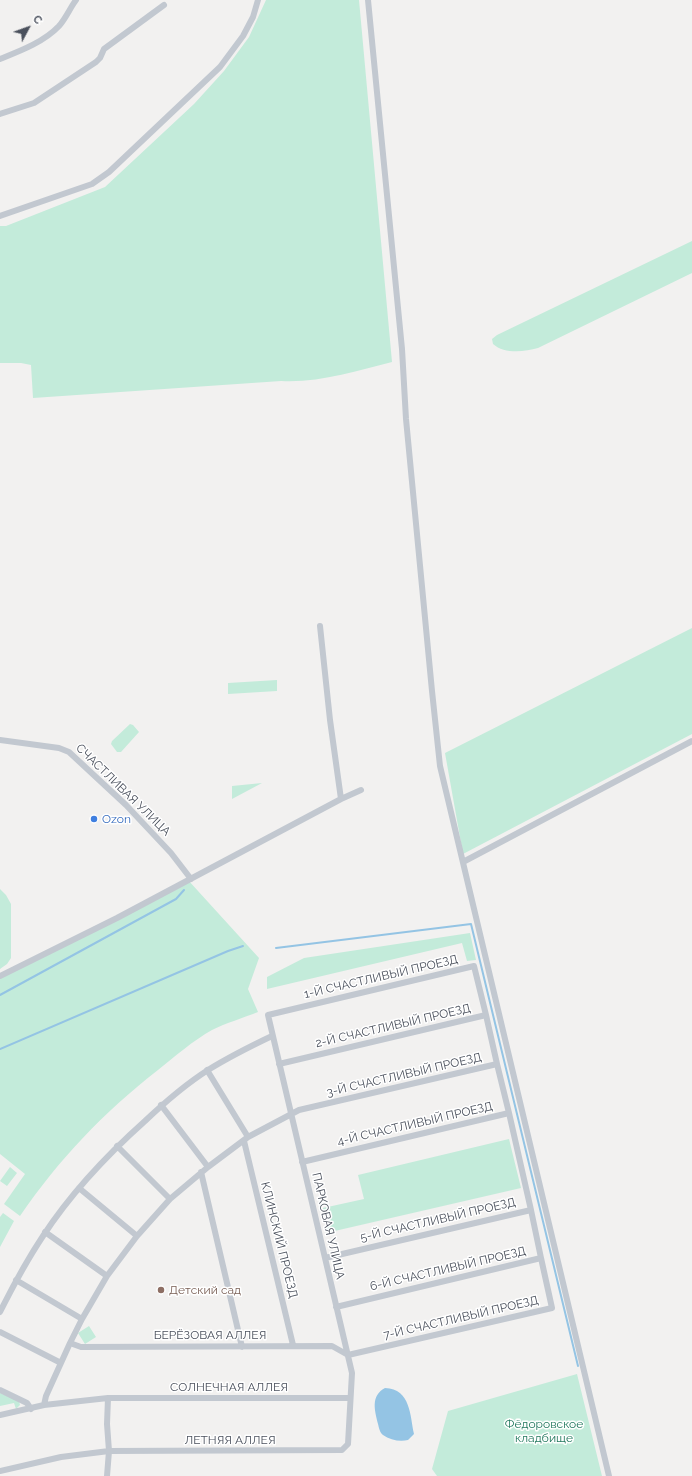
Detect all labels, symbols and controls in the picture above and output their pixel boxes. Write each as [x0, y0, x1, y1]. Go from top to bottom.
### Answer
north arrow [8, 8, 48, 48]
text: С [30, 13, 45, 27]
street label: СЧАСТЛИВАЯ УЛИЦА [73, 741, 173, 839]
place label: Ozon [102, 812, 131, 826]
marker: Ozon [89, 814, 99, 824]
street label: 1-Й СЧАСТЛИВЫЙ ПРОЕЗД [303, 952, 459, 1002]
street label: 2-Й СЧАСТЛИВЫЙ ПРОЕЗД [314, 1001, 472, 1051]
street label: 3-Й СЧАСТЛИВЫЙ ПРОЕЗД [325, 1050, 483, 1100]
street label: 4-Й СЧАСТЛИВЫЙ ПРОЕЗД [336, 1099, 494, 1149]
street label: ПАРКОВАЯ УЛИЦА [309, 1171, 347, 1281]
street label: КЛИНСКИЙ ПРОЕЗД [258, 1180, 300, 1300]
street label: 5-Й СЧАСТЛИВЫЙ ПРОЕЗД [359, 1195, 517, 1245]
street label: 6-Й СЧАСТЛИВЫЙ ПРОЕЗД [369, 1244, 527, 1294]
place label: Детский сад [169, 1283, 241, 1297]
marker: Детский сад [156, 1285, 166, 1295]
street label: 7-Й СЧАСТЛИВЫЙ ПРОЕЗД [382, 1293, 540, 1343]
street label: БЕРЁЗОВАЯ АЛЛЕЯ [154, 1328, 266, 1342]
street label: СОЛНЕЧНАЯ АЛЛЕЯ [170, 1380, 288, 1394]
park label: Фёдоровское кладбище [505, 1417, 583, 1445]
street label: ЛЕТНЯЯ АЛЛЕЯ [184, 1433, 276, 1447]

